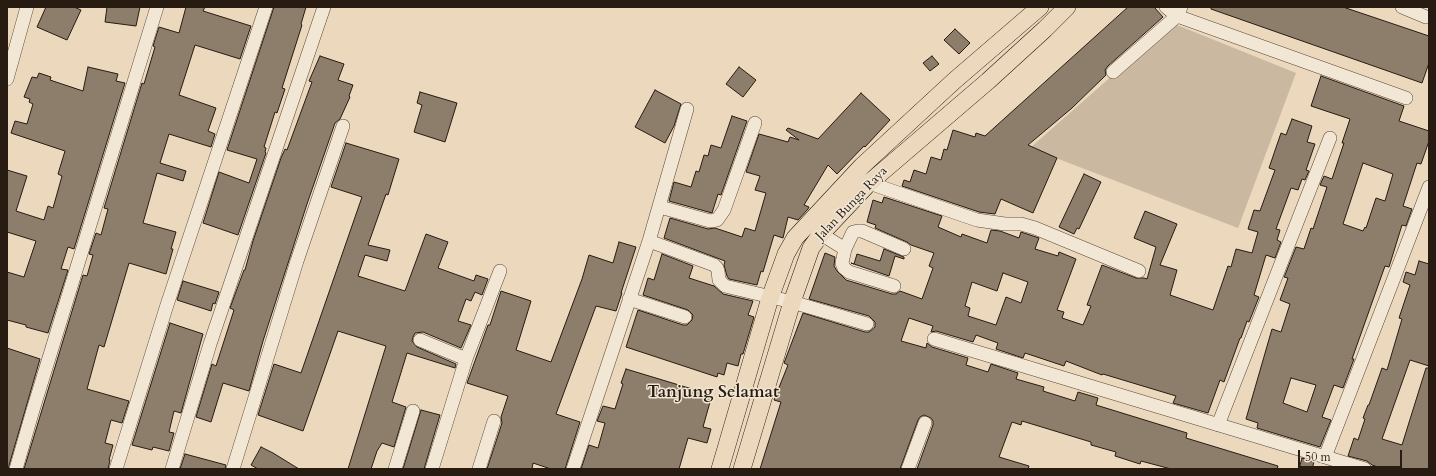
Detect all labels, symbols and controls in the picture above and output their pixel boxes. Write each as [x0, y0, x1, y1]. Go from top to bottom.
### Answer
street label: Jalan Bunga Raya [813, 164, 891, 244]
district label: Tanjung Selamat [647, 383, 779, 403]
scale bar [1300, 442, 1404, 468]
text: 50 m [1305, 449, 1331, 465]

